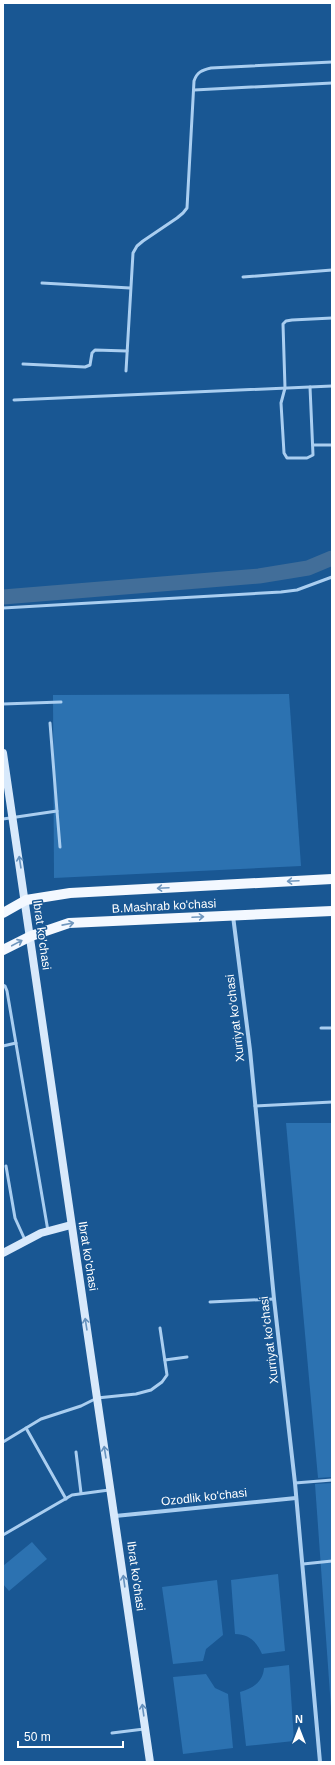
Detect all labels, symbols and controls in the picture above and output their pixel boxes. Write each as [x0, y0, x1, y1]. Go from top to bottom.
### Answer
one-way arrow [16, 856, 24, 869]
one-way arrow [287, 877, 300, 885]
one-way arrow [157, 885, 170, 892]
street label: B.Mashrab ko'chasi [112, 896, 216, 916]
street label: Ibrat ko'chasi [30, 899, 54, 971]
one-way arrow [191, 914, 204, 921]
one-way arrow [61, 920, 74, 928]
one-way arrow [11, 939, 23, 946]
street label: Xurriyat ko‘chasi [223, 973, 247, 1063]
street label: Ibrat ko'chasi [76, 1220, 100, 1292]
street label: Xurriyat ko‘chasi [257, 1295, 281, 1385]
one-way arrow [82, 1318, 90, 1331]
one-way arrow [101, 1446, 109, 1459]
street label: Ozodlik ko'chasi [160, 1486, 248, 1508]
street label: Ibrat ko'chasi [124, 1540, 148, 1612]
one-way arrow [120, 1575, 128, 1588]
one-way arrow [139, 1703, 147, 1716]
north arrow [279, 1709, 319, 1749]
text: N [295, 1713, 303, 1725]
scale bar [18, 1723, 123, 1749]
text: 50 m [24, 1730, 51, 1744]

